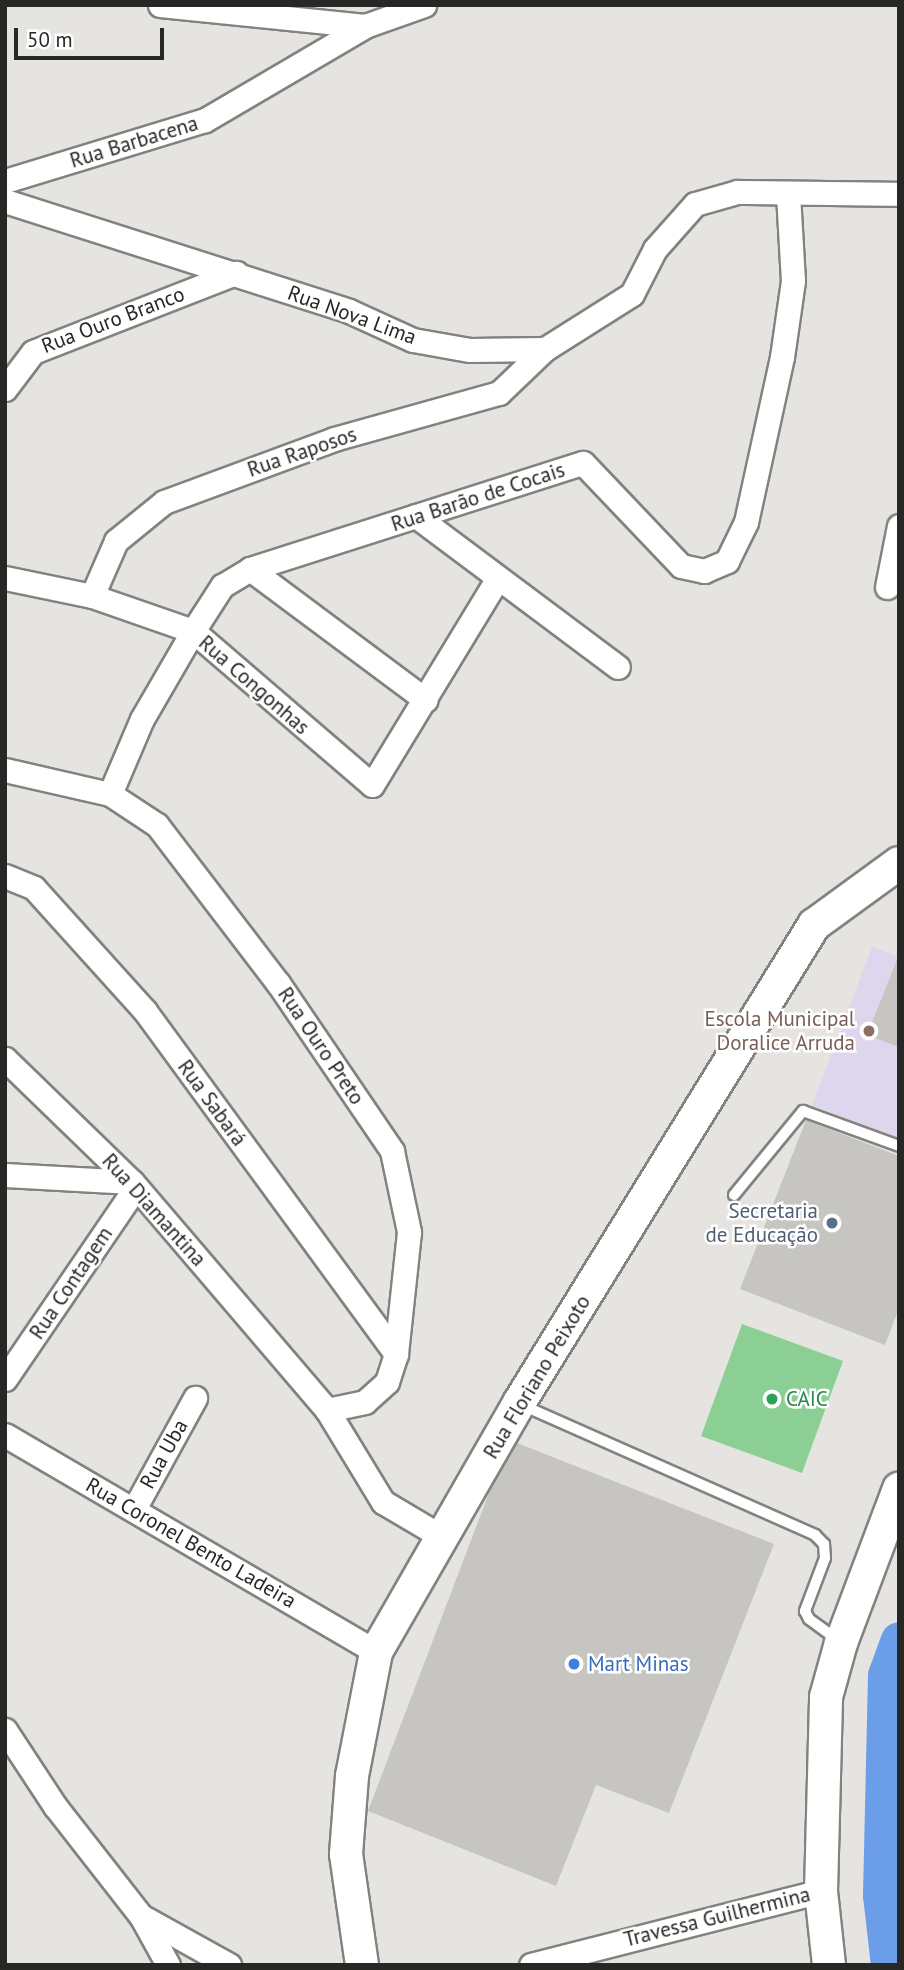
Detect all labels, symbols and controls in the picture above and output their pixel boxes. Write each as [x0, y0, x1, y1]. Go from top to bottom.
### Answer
scale bar [18, 14, 168, 58]
text: 50 m [27, 26, 73, 53]
street label: Rua Barbacena [67, 111, 201, 173]
street label: Rua Nova Lima [284, 280, 420, 350]
street label: Rua Ouro Branco [38, 281, 188, 359]
street label: Rua Raposos [244, 422, 360, 482]
street label: Rua Barão de Cocais [388, 457, 568, 537]
street label: Rua Congonhas [194, 630, 314, 740]
street label: Rua Ouro Preto [272, 982, 370, 1110]
place label: Escola Municipal Doralice Arruda [704, 1006, 855, 1056]
marker: Escola Municipal Doralice Arruda [861, 1023, 877, 1039]
street label: Rua Sabará [172, 1055, 252, 1151]
street label: Rua Diamantina [97, 1148, 211, 1272]
place label: Secretaria de Educação [706, 1198, 818, 1248]
marker: Secretaria de Educação [824, 1215, 840, 1231]
street label: Rua Contagem [24, 1222, 118, 1344]
street label: Rua Floriano Peixoto [478, 1291, 596, 1463]
place label: CAIC [786, 1386, 828, 1412]
marker: CAIC [764, 1391, 780, 1407]
street label: Rua Uba [135, 1415, 193, 1493]
street label: Rua Coronel Bento Ladeira [81, 1472, 301, 1614]
place label: Mart Minas [588, 1651, 689, 1677]
marker: Mart Minas [566, 1656, 582, 1672]
street label: Travessa Guilhermina [621, 1882, 813, 1952]

